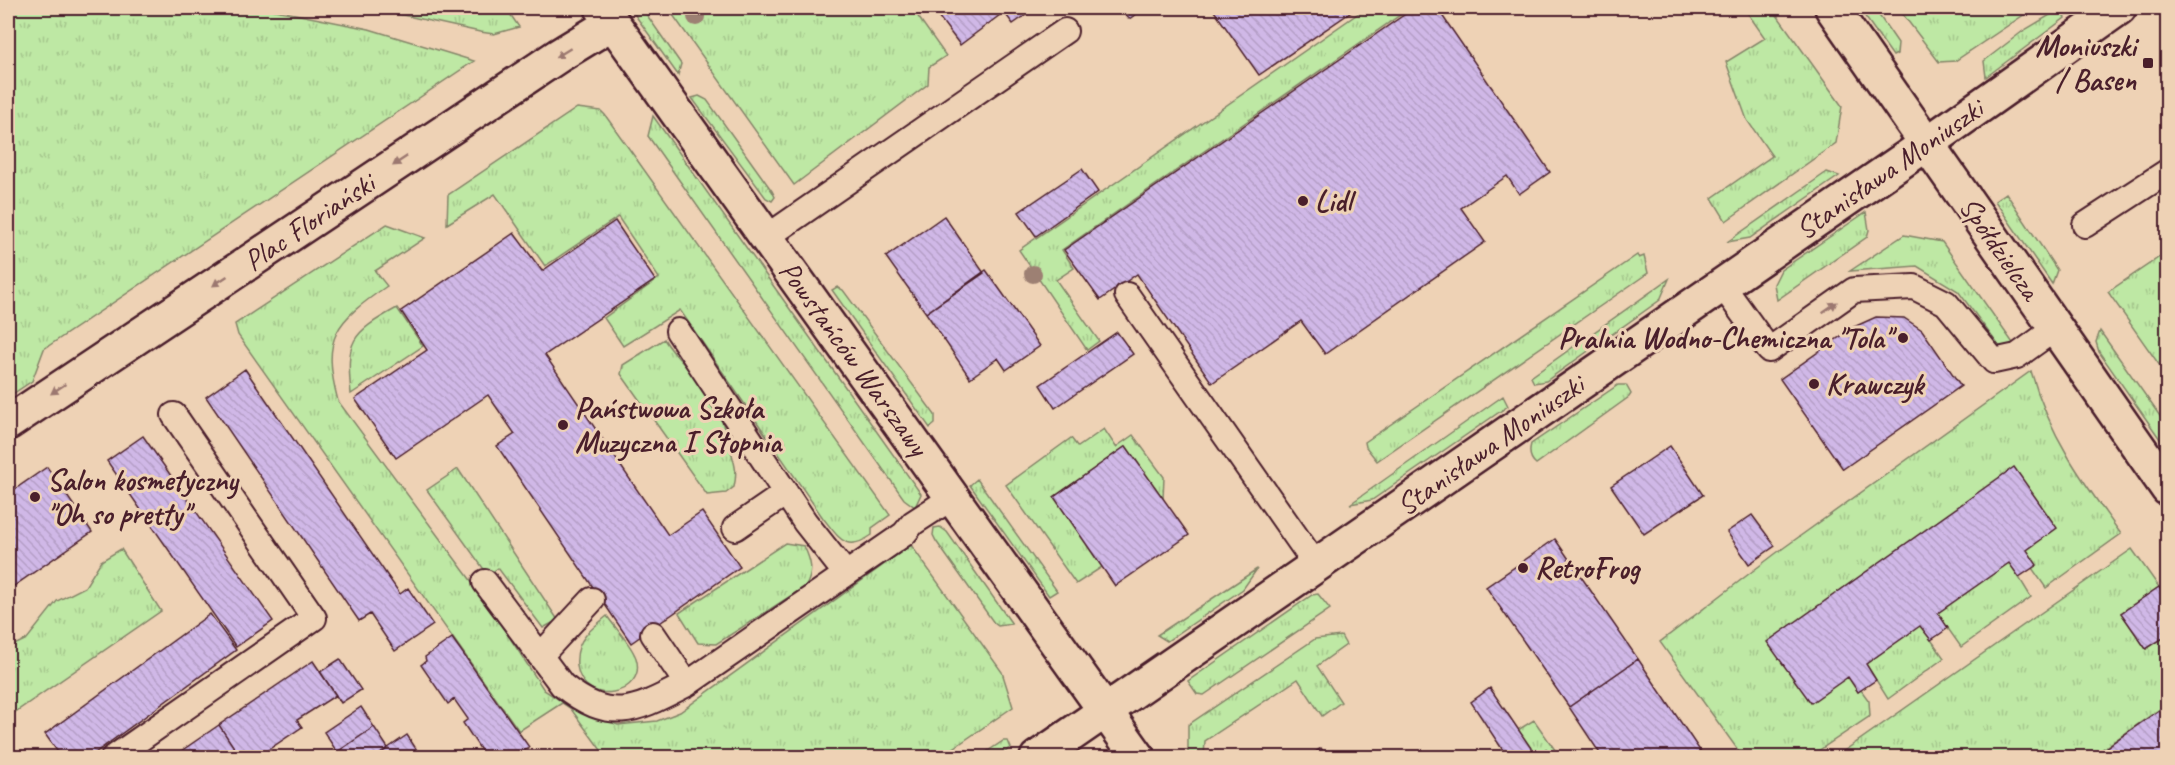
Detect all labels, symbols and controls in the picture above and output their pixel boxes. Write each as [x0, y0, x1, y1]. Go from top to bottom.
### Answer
place label: Moniuszki / Basen [2035, 27, 2140, 99]
one-way arrow [554, 48, 571, 59]
marker: Moniuszki / Basen [2141, 56, 2155, 70]
street label: Stanisława Moniuszki [1788, 88, 1993, 248]
one-way arrow [392, 155, 408, 166]
street label: Plac Floriański [236, 163, 384, 280]
place label: Lidl [1315, 182, 1357, 220]
street label: Spółdzielcza [1951, 189, 2051, 309]
marker: Lidl [1296, 194, 1310, 208]
street label: Powstańców Warszawy [771, 253, 939, 465]
one-way arrow [213, 275, 229, 287]
one-way arrow [1821, 301, 1837, 313]
place label: Pralnia Wodno-Chemiczna "Tola" [1558, 319, 1898, 357]
marker: Pralnia Wodno-Chemiczna "Tola" [1896, 331, 1910, 345]
street label: Stanisława Moniuszki [1389, 364, 1594, 524]
place label: Krawczyk [1826, 365, 1926, 404]
marker: Krawczyk [1807, 377, 1821, 391]
one-way arrow [50, 383, 66, 394]
place label: Państwowa Szkoła Muzyczna I Stopnia [575, 389, 784, 462]
marker: Państwowa Szkoła Muzyczna I Stopnia [556, 418, 570, 432]
place label: Salon kosmetyczny "Oh so pretty" [47, 461, 240, 533]
marker: Salon kosmetyczny "Oh so pretty" [28, 490, 42, 504]
place label: RetroFrog [1535, 549, 1641, 587]
marker: RetroFrog [1516, 561, 1530, 575]

